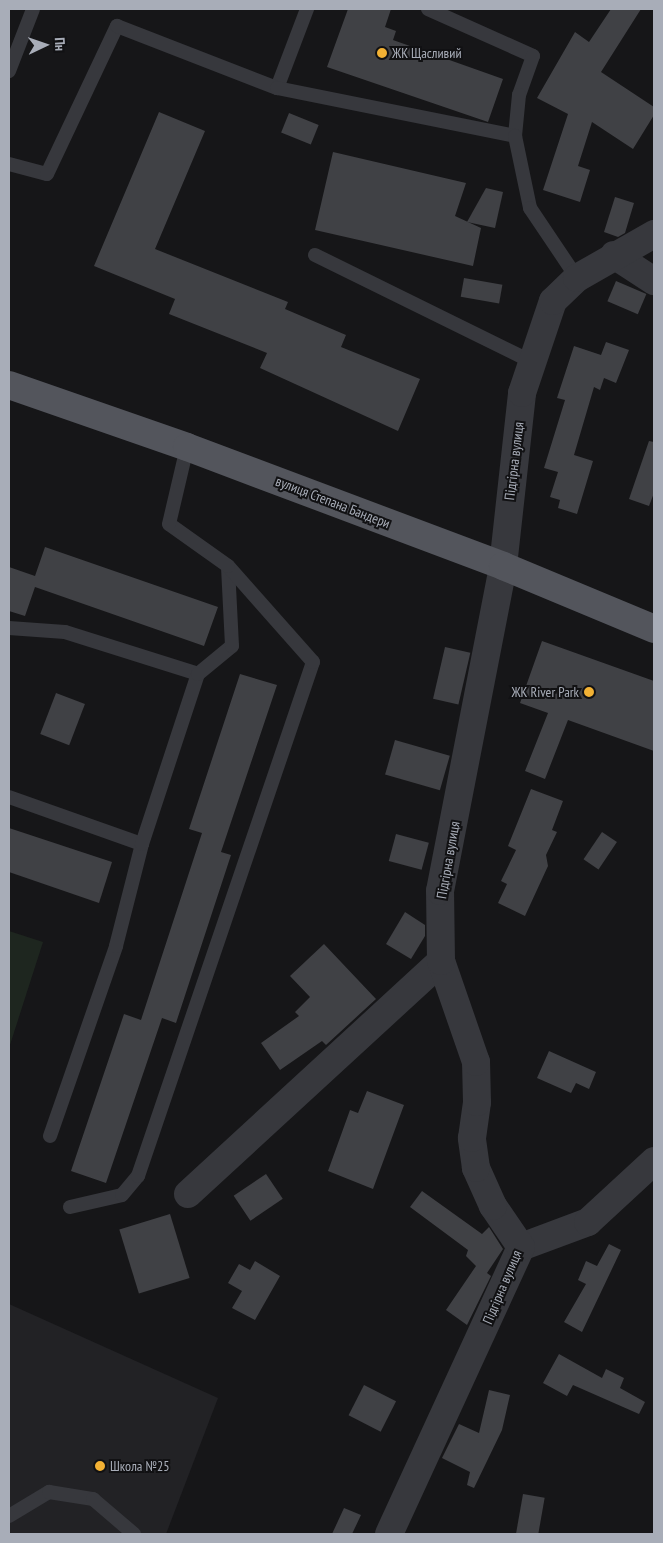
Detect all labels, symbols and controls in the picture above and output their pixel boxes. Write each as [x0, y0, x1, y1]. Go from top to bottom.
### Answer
north arrow [20, 20, 70, 70]
text: Пн [51, 37, 69, 51]
place label: ЖК Щасливий [392, 45, 462, 61]
marker: ЖК Щасливий [376, 47, 388, 59]
street label: Підгірна вулиця [501, 421, 527, 501]
street label: вулиця Степана Бандери [273, 472, 393, 532]
place label: ЖК River Park [511, 684, 579, 700]
marker: ЖК River Park [583, 686, 595, 698]
street label: Підгірна вулиця [433, 820, 463, 900]
street label: Підгірна вулиця [479, 1248, 525, 1326]
place label: Школа №25 [110, 1458, 170, 1474]
marker: Школа №25 [94, 1460, 106, 1472]

